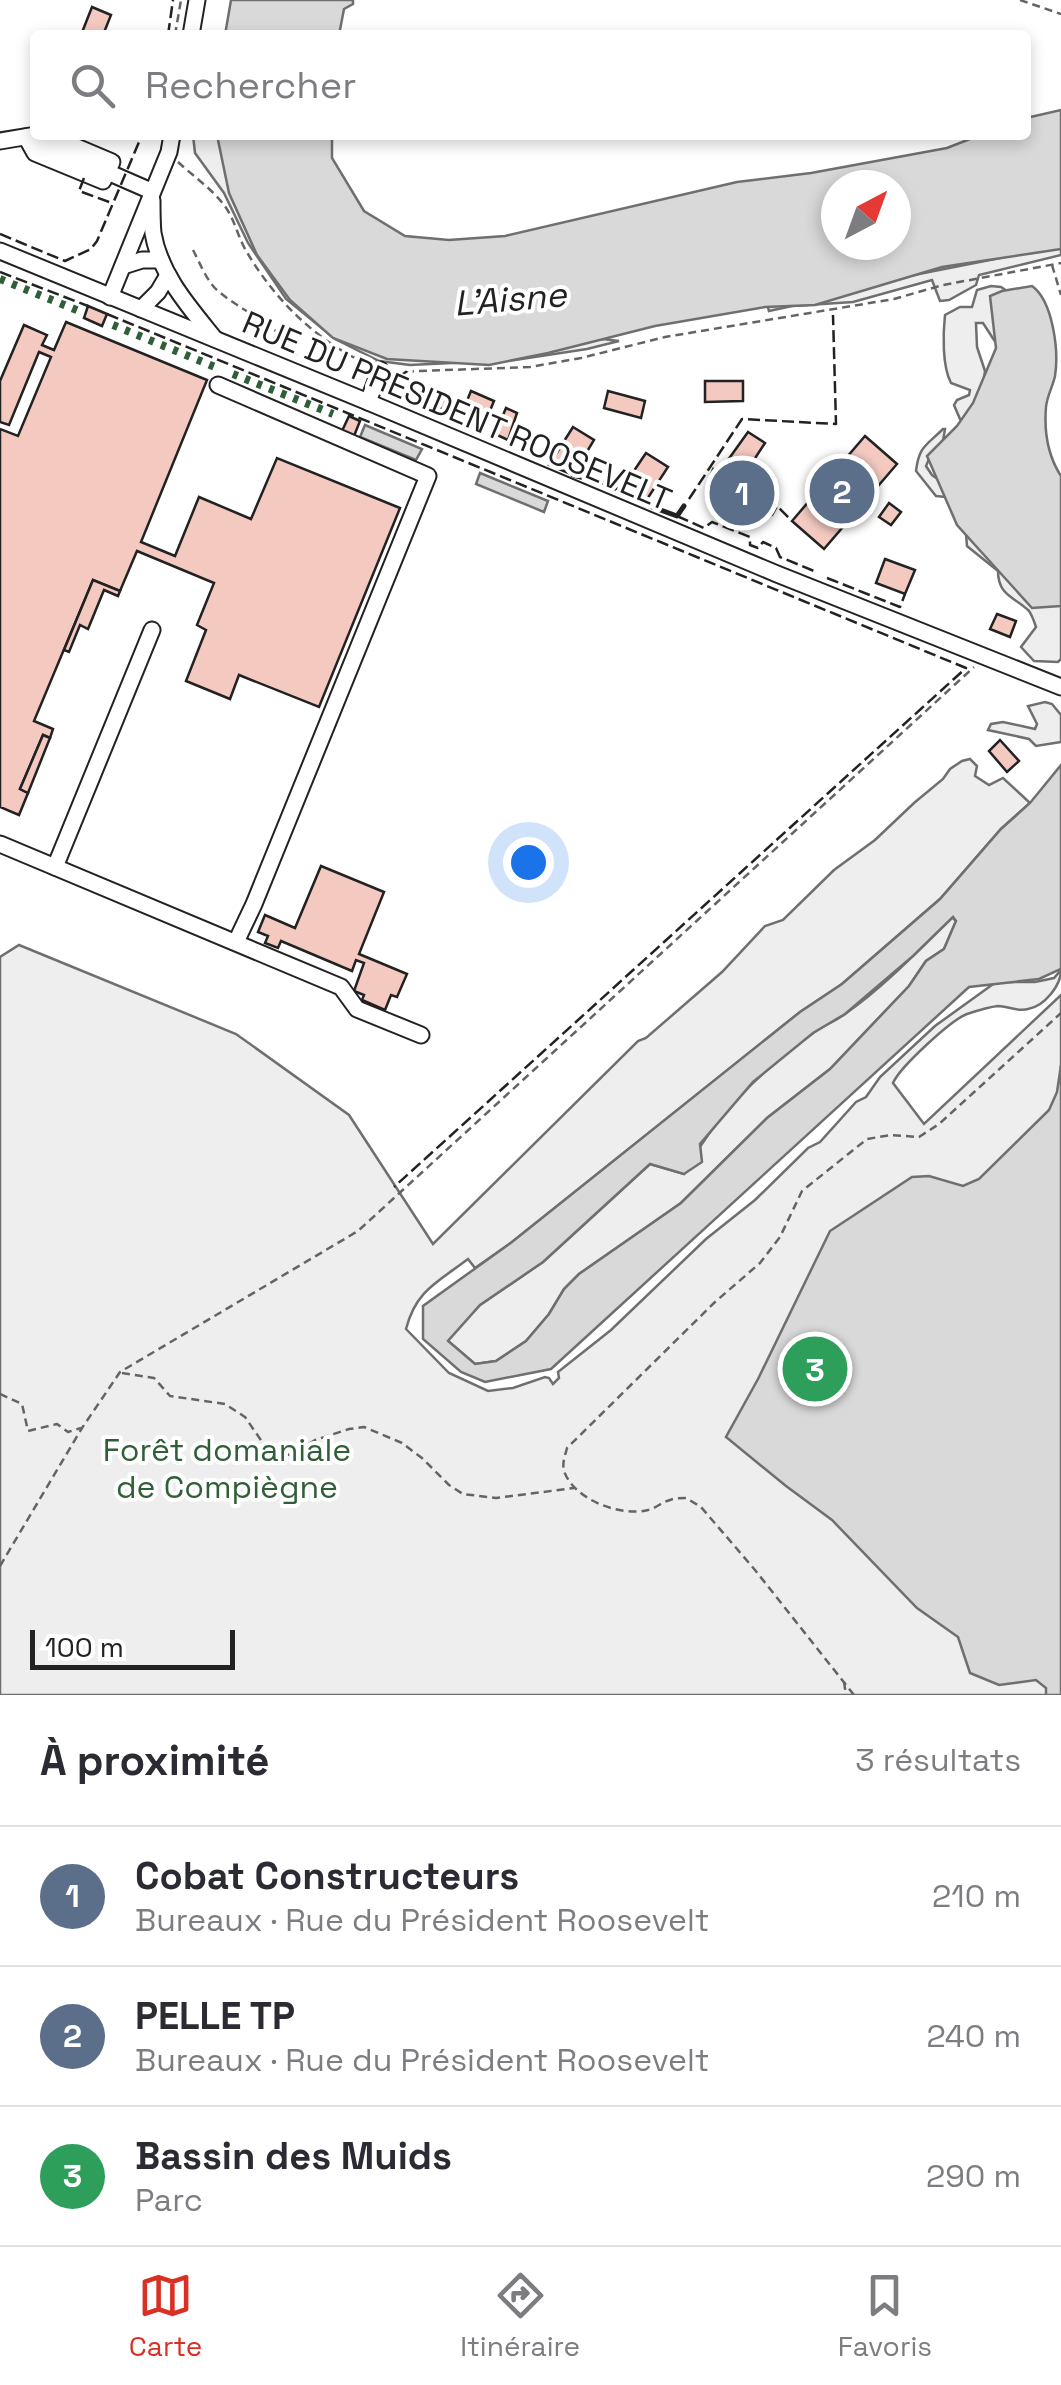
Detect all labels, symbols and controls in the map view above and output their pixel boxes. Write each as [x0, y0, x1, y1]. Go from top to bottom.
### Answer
search box [30, 30, 1031, 140]
icon: search [65, 58, 120, 113]
text: Rechercher [145, 61, 356, 109]
north arrow [821, 170, 911, 260]
water label: L'Aisne [452, 272, 569, 326]
street label: RUE DU PRÉSIDENT ROOSEVELT [237, 302, 677, 520]
pin: 2 [810, 454, 874, 528]
pin: 1 [710, 456, 774, 530]
your location [503, 837, 554, 888]
pin: 3 [782, 1332, 848, 1406]
park label: Forêt domaniale de Compiègne [103, 1430, 351, 1507]
scale bar [30, 1625, 235, 1670]
text: 100 m [45, 1629, 124, 1665]
text: À proximité [40, 1734, 270, 1787]
text: 3 résultats [855, 1740, 1021, 1780]
text: Cobat Constructeurs [135, 1852, 519, 1900]
text: 1 [65, 1876, 80, 1916]
text: 210 m [932, 1876, 1021, 1916]
text: Bureaux · Rue du Président Roosevelt [135, 1900, 710, 1940]
text: PELLE TP [135, 1992, 295, 2040]
text: 2 [63, 2016, 82, 2056]
text: 240 m [926, 2016, 1021, 2056]
text: Bureaux · Rue du Président Roosevelt [135, 2040, 710, 2080]
text: Bassin des Muids [135, 2132, 452, 2180]
text: 3 [63, 2156, 82, 2196]
text: 290 m [926, 2156, 1021, 2196]
text: Parc [135, 2180, 203, 2220]
tab: Carte [129, 2268, 202, 2364]
tab: Itinéraire [460, 2268, 580, 2364]
tab: Favoris [838, 2268, 932, 2364]

